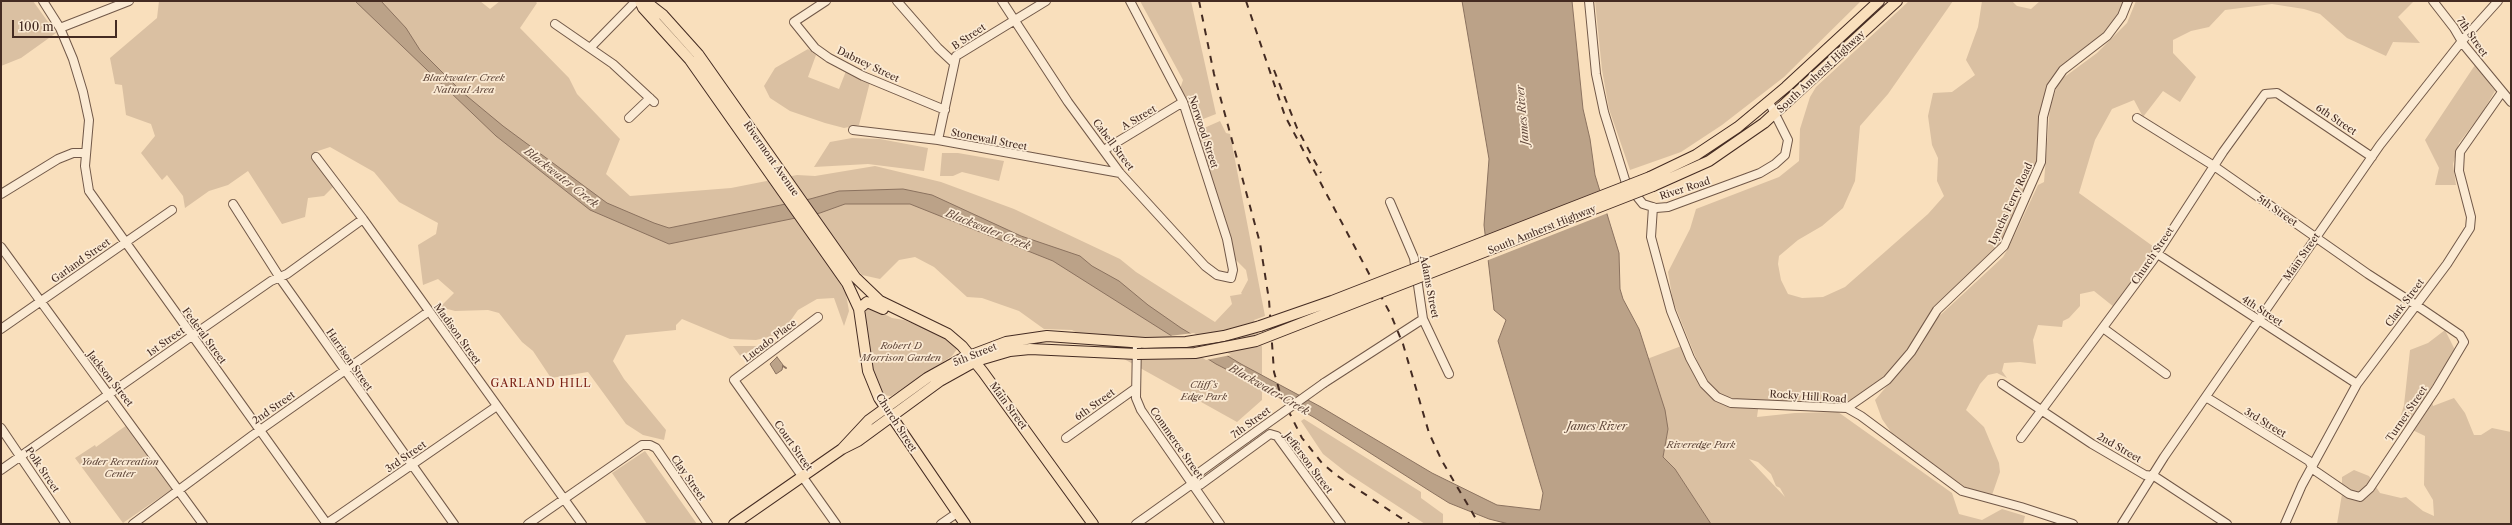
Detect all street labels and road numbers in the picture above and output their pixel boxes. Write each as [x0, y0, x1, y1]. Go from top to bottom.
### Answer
street label: 7th Street [2454, 15, 2490, 59]
street label: B Street [950, 21, 988, 53]
street label: South Amherst Highway [1775, 28, 1867, 116]
street label: Dabney Street [835, 45, 901, 85]
street label: Norwood Street [1186, 94, 1220, 170]
street label: 6th Street [2313, 102, 2359, 138]
street label: A Street [1119, 103, 1159, 133]
street label: Cabell Street [1090, 117, 1136, 173]
street label: Rivermont Avenue [741, 119, 801, 199]
street label: Stonewall Street [950, 127, 1028, 153]
street label: Lynchs Ferry Road [1987, 161, 2035, 247]
street label: River Road [1658, 175, 1712, 203]
street label: 5th Street [2255, 193, 2299, 229]
street label: South Amherst Highway [1486, 203, 1598, 257]
street label: Church Street [2129, 225, 2177, 287]
street label: Main Street [2281, 231, 2323, 283]
street label: Garland Street [49, 236, 113, 286]
street label: Adams Street [1417, 255, 1441, 319]
street label: Clark Street [2383, 277, 2427, 329]
street label: 4th Street [2239, 293, 2285, 329]
street label: Madison Street [431, 301, 483, 367]
street label: Federal Street [180, 305, 228, 367]
street label: Lucado Place [741, 317, 799, 365]
street label: 1st Street [145, 325, 187, 359]
street label: Harrison Street [323, 327, 375, 393]
street label: 5th Street [951, 341, 999, 369]
street label: Jackson Street [85, 349, 135, 409]
street label: Main Street [987, 380, 1029, 432]
street label: Turner Street [2384, 384, 2430, 444]
street label: 6th Street [1073, 386, 1117, 424]
street label: Rocky Hill Road [1769, 388, 1847, 406]
street label: 2nd Street [250, 389, 298, 427]
street label: Church Street [873, 392, 919, 454]
street label: Commerce Street [1147, 405, 1205, 481]
street label: 7th Street [1229, 405, 1273, 441]
street label: 3rd Street [2242, 406, 2288, 440]
street label: Court Street [771, 418, 815, 474]
street label: Jefferson Street [1281, 430, 1335, 496]
street label: 2nd Street [2095, 431, 2143, 465]
street label: 3rd Street [383, 439, 429, 475]
street label: Polk Street [22, 445, 62, 495]
street label: Clay Street [668, 453, 708, 503]

